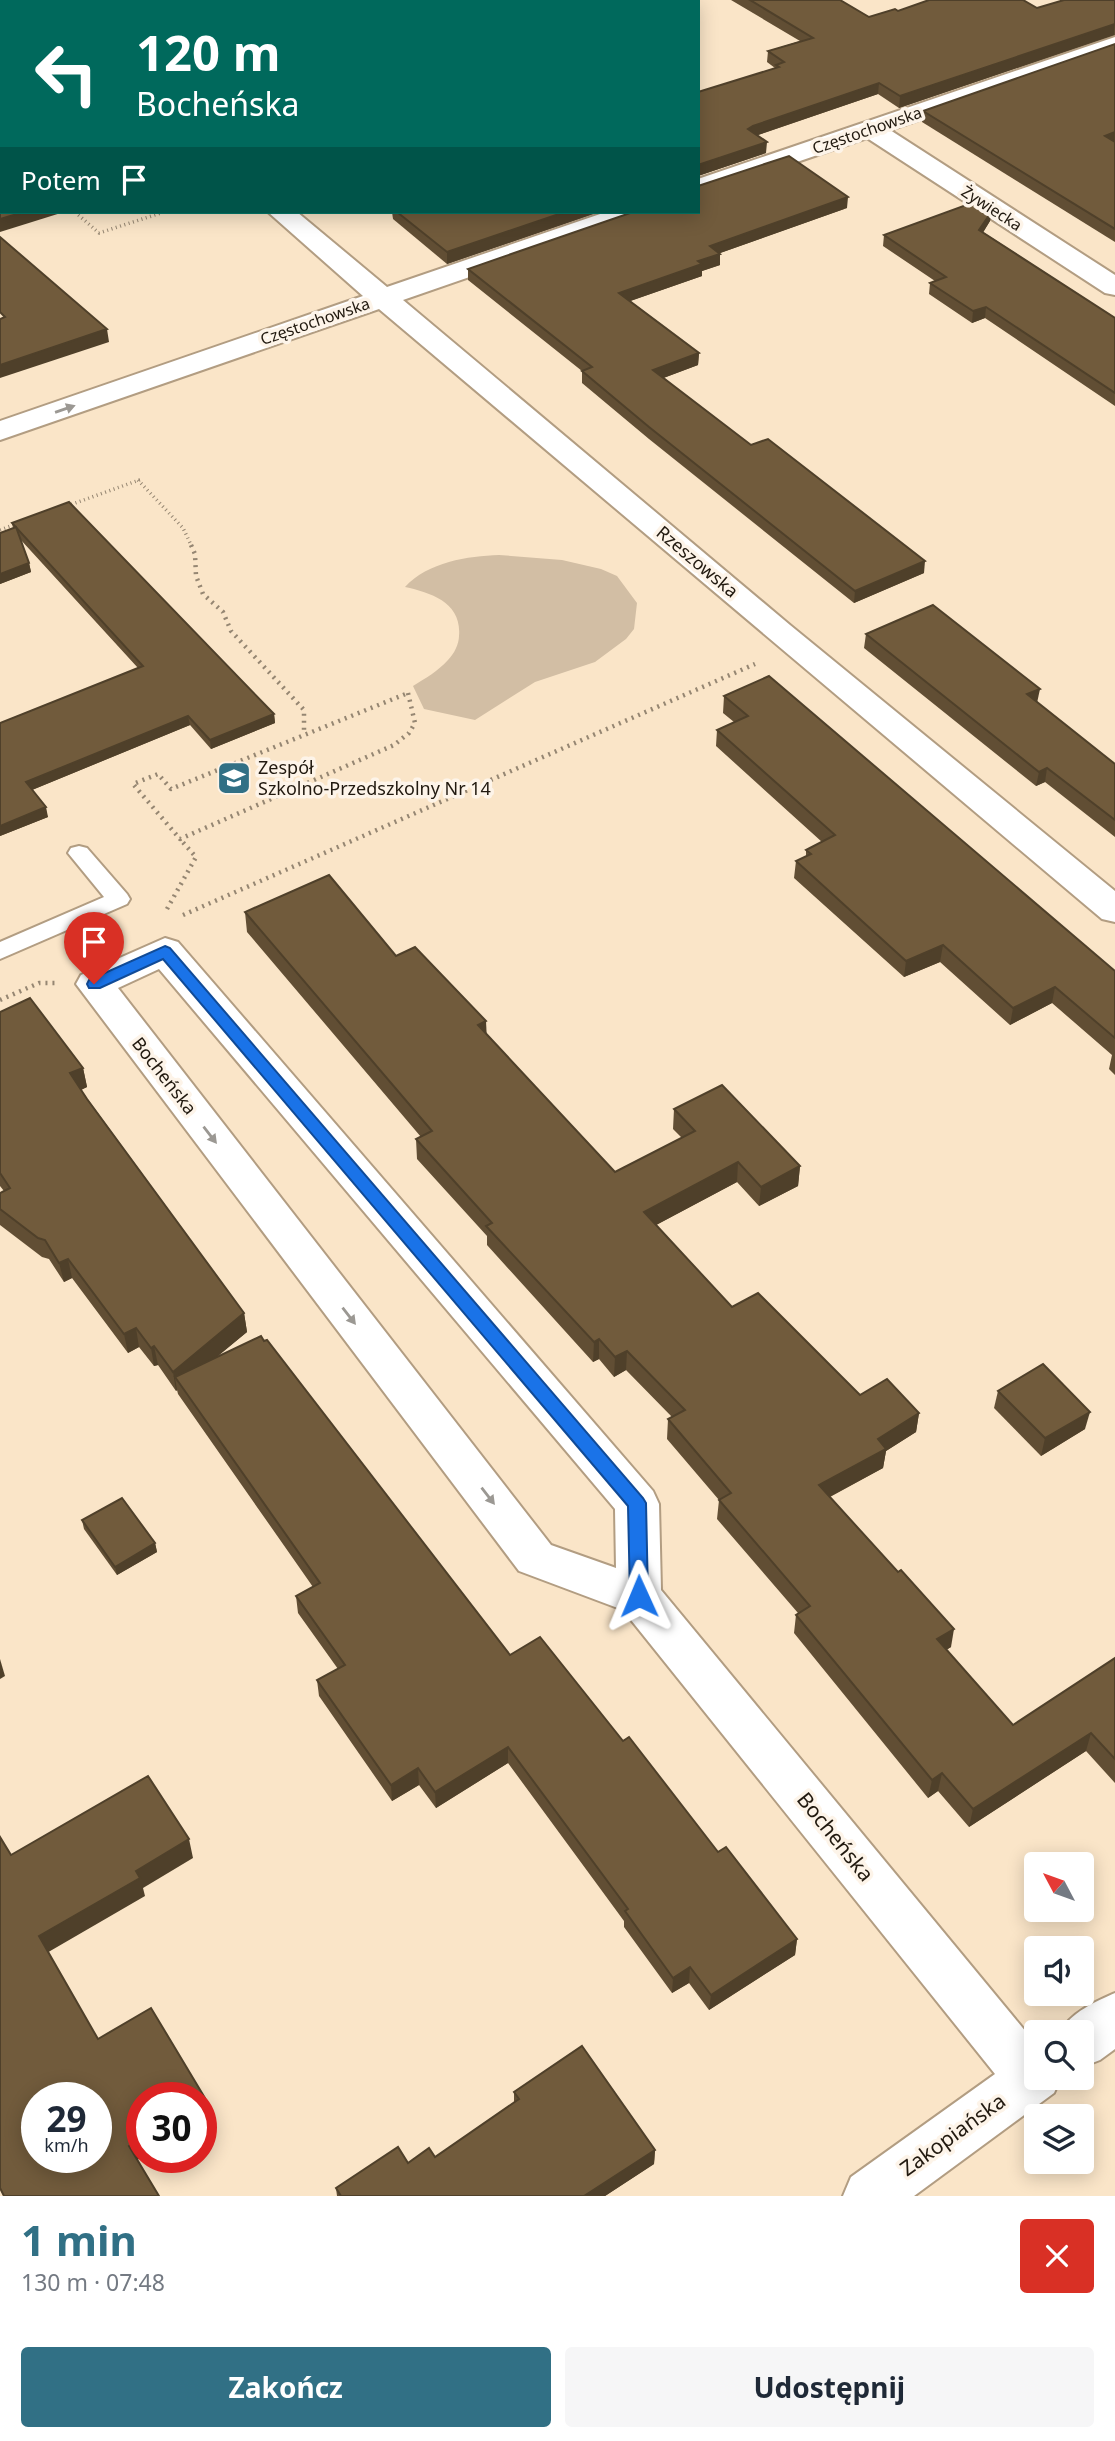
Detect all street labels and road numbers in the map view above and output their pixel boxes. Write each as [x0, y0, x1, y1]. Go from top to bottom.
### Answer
street label: Częstochowska [809, 101, 925, 159]
street label: Żywiecka [957, 180, 1027, 236]
street label: Częstochowska [257, 292, 373, 350]
street label: Rzeszowska [652, 520, 744, 603]
street label: Bocheńska [127, 1032, 203, 1119]
street label: Bocheńska [791, 1786, 880, 1887]
street label: Zakopiańska [894, 2086, 1011, 2182]

